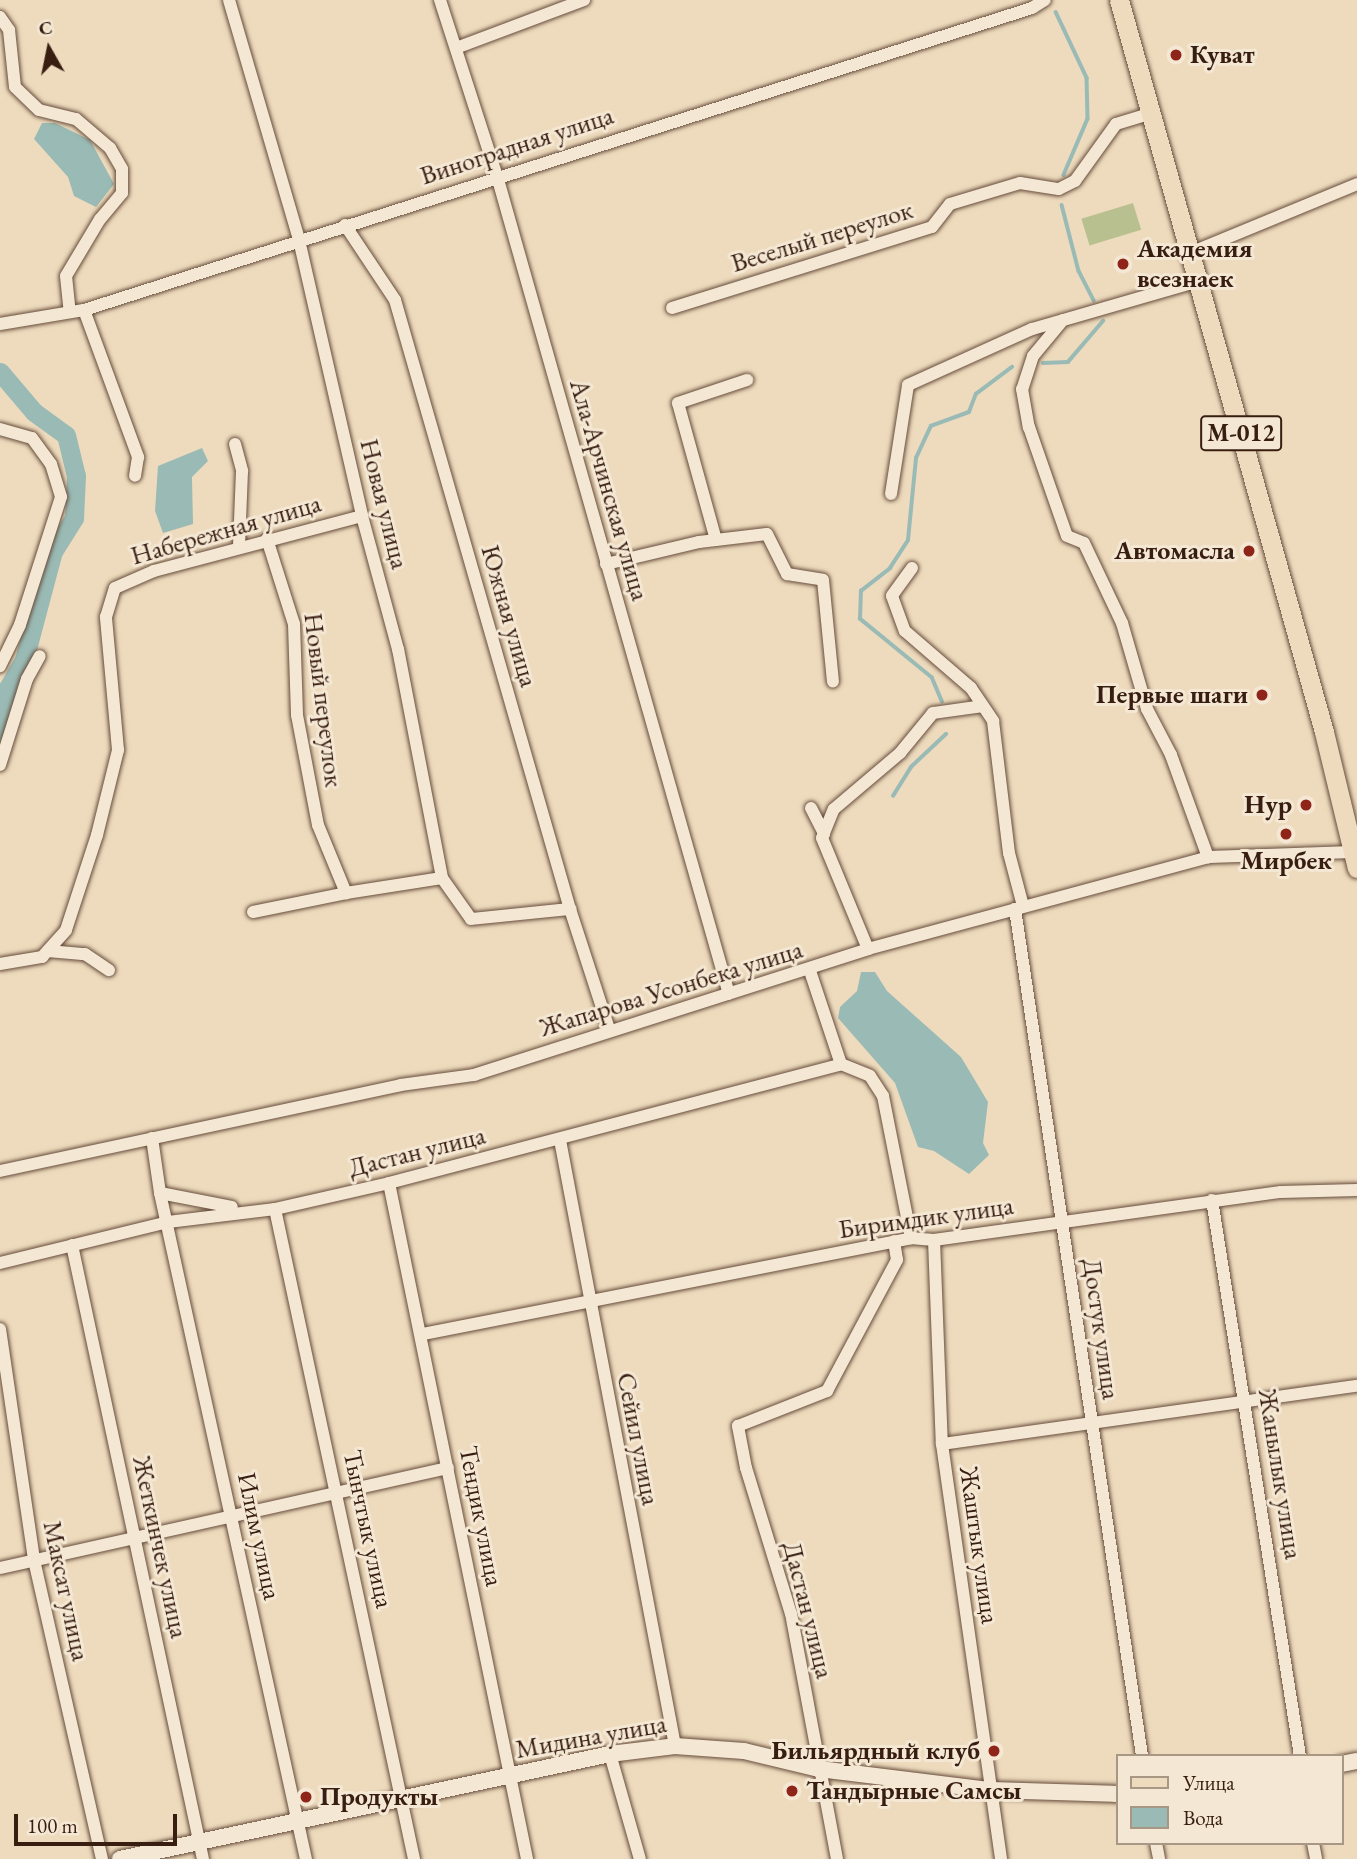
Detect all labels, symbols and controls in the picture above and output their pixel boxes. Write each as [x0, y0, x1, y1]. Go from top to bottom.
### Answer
north arrow [14, 14, 84, 84]
text: С [37, 14, 54, 41]
place label: Куват [1190, 39, 1255, 71]
marker: Куват [1168, 47, 1184, 63]
street label: Виноградная улица [416, 100, 618, 192]
street label: Веселый переулок [728, 195, 916, 279]
place label: Академия всезнаек [1137, 233, 1252, 294]
marker: Академия всезнаек [1115, 256, 1131, 272]
street label: Ала-Арчинская улица [563, 376, 655, 604]
road number: М-012 [1199, 412, 1283, 453]
street label: Новая улица [353, 436, 415, 572]
street label: Набережная улица [127, 488, 325, 572]
place label: Автомасла [1114, 535, 1235, 567]
street label: Южная улица [474, 541, 544, 691]
marker: Автомасла [1241, 543, 1257, 559]
street label: Новый переулок [297, 611, 349, 789]
place label: Первые шаги [1096, 679, 1248, 711]
marker: Первые шаги [1254, 687, 1270, 703]
place label: Нур [1244, 789, 1292, 821]
marker: Нур [1298, 797, 1314, 813]
marker: Мирбек [1278, 826, 1294, 842]
place label: Мирбек [1240, 845, 1332, 877]
street label: Жапарова Усонбека улица [536, 934, 806, 1044]
street label: Дастан улица [345, 1120, 489, 1184]
street label: Биримдик улица [837, 1190, 1015, 1246]
street label: Достук улица [1076, 1256, 1126, 1402]
street label: Сейил улица [610, 1370, 666, 1508]
street label: Жанылык улица [1251, 1387, 1309, 1561]
street label: Тендик улица [452, 1443, 510, 1589]
street label: Тынчтык улица [336, 1447, 400, 1611]
street label: Жеткинчек улица [125, 1453, 195, 1641]
street label: Жаштык улица [953, 1464, 1005, 1626]
street label: Илим улица [230, 1470, 288, 1602]
street label: Максат улица [36, 1518, 96, 1664]
street label: Дастан улица [776, 1538, 840, 1682]
street label: Мидина улица [513, 1708, 669, 1766]
place label: Бильярдный клуб [771, 1735, 980, 1767]
marker: Бильярдный клуб [986, 1743, 1002, 1759]
legend [1116, 1754, 1343, 1845]
text: Улица [1183, 1769, 1235, 1796]
place label: Тандырные Самсы [806, 1775, 1022, 1807]
place label: Продукты [320, 1781, 438, 1813]
marker: Тандырные Самсы [784, 1783, 800, 1799]
marker: Продукты [298, 1789, 314, 1805]
scale bar [18, 1800, 180, 1844]
text: Вода [1183, 1804, 1223, 1831]
text: 100 m [27, 1812, 78, 1839]

